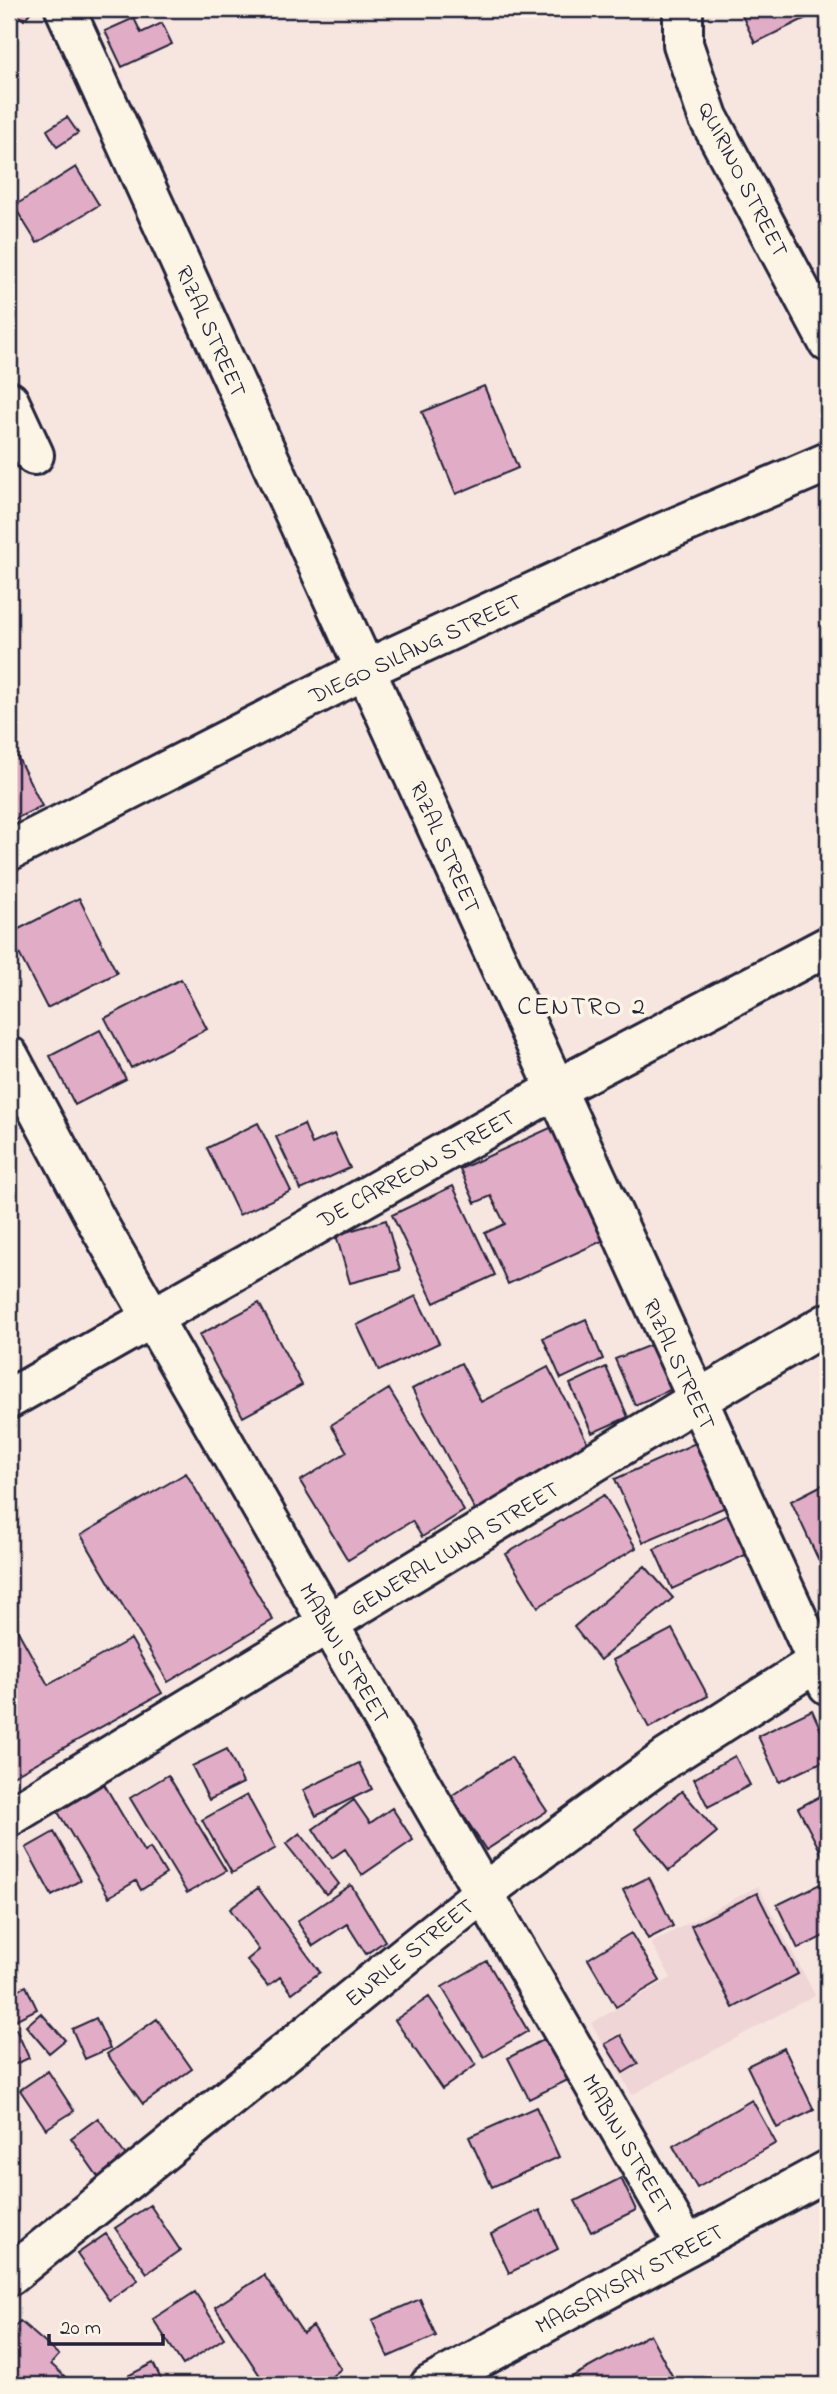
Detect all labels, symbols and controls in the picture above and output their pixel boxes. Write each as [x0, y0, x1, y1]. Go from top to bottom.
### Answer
street label: QUIRINO STREET [688, 96, 795, 264]
street label: RIZAL STREET [166, 261, 254, 403]
street label: DIEGO SILANG STREET [303, 586, 528, 714]
street label: RIZAL STREET [400, 777, 488, 919]
district label: CENTRO 2 [517, 989, 647, 1027]
street label: DE CARREON STREET [312, 1102, 522, 1239]
street label: RIZAL STREET [633, 1294, 723, 1436]
street label: GENERAL LUNA STREET [344, 1474, 566, 1626]
street label: MABINI STREET [289, 1578, 396, 1731]
street label: ENRILE STREET [339, 1892, 482, 2016]
street label: MABINI STREET [572, 2069, 679, 2222]
street label: MAGSAYSAY STREET [530, 2217, 730, 2344]
scale bar [49, 2303, 163, 2347]
text: 20 m [60, 2314, 101, 2344]

